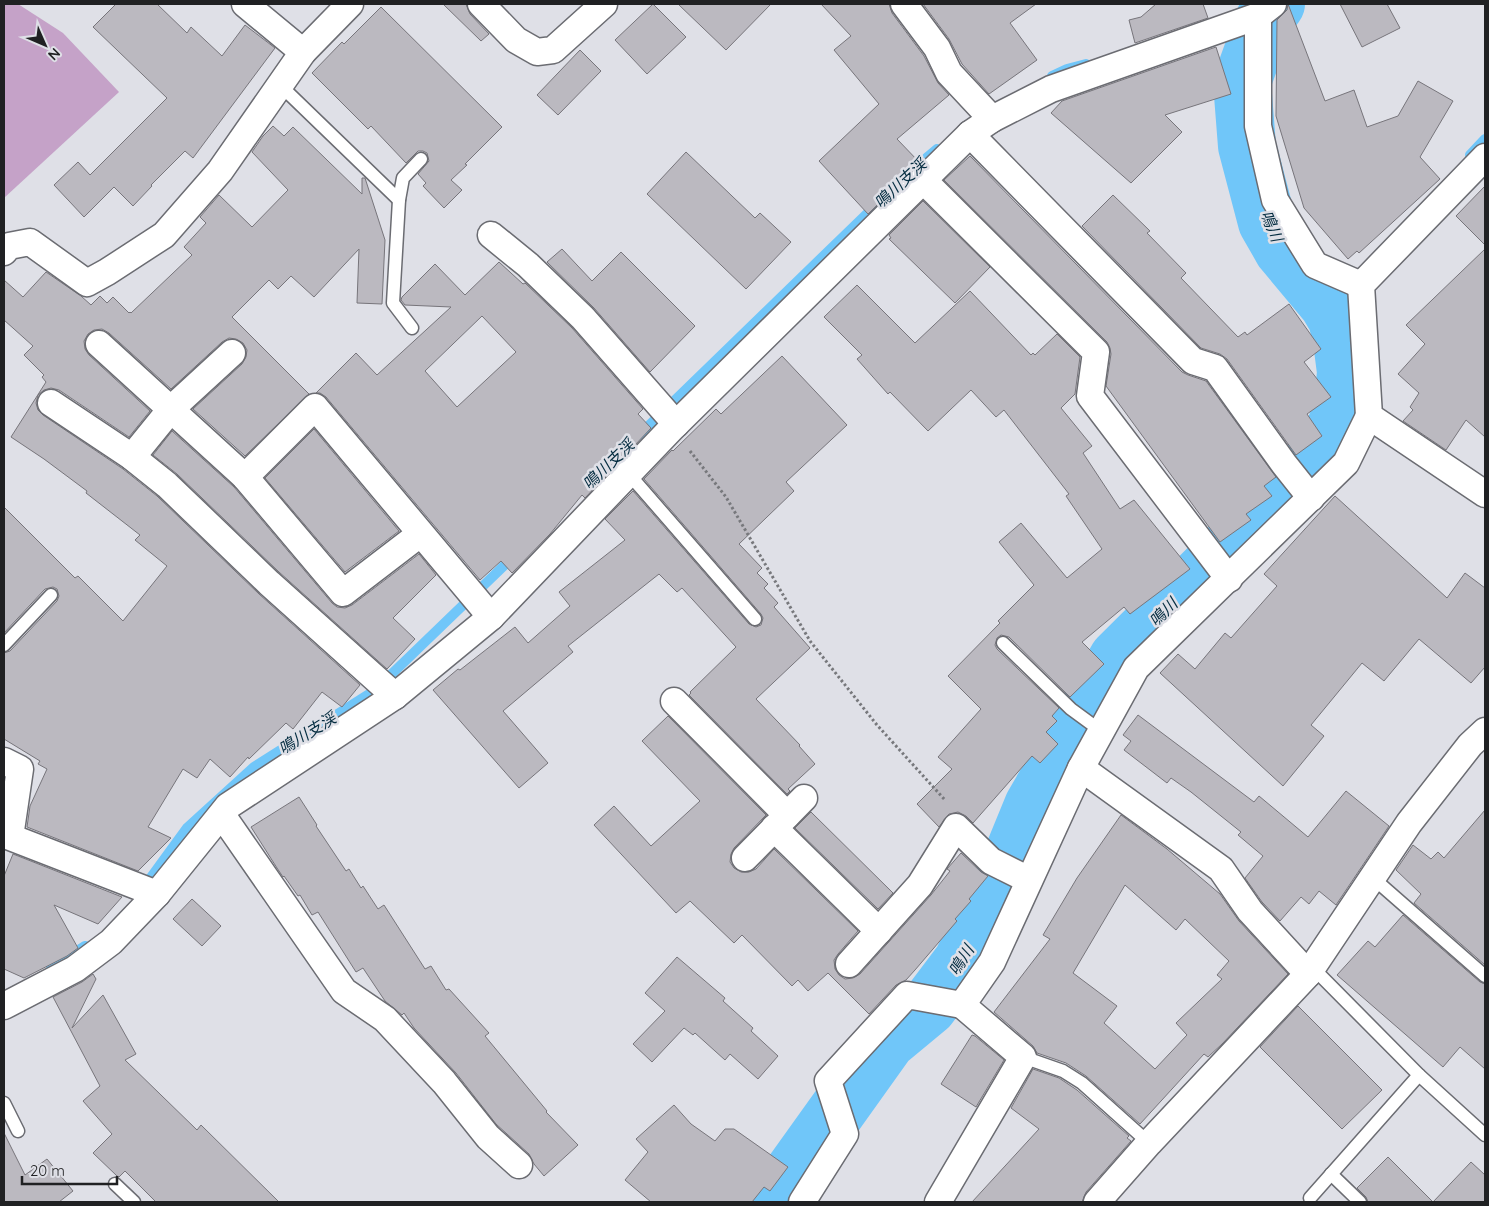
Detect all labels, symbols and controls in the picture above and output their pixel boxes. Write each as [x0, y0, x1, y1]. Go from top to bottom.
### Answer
north arrow [20, 20, 70, 70]
text: N [44, 44, 64, 64]
water label: 鳴川支渓 [870, 153, 932, 212]
water label: 鳴川 [1257, 207, 1288, 246]
water label: 鳴川支渓 [578, 433, 639, 493]
water label: 鳴川 [1145, 592, 1183, 630]
water label: 鳴川支渓 [275, 707, 341, 758]
water label: 鳴川 [944, 939, 979, 979]
scale bar [22, 1154, 118, 1186]
text: 20 m [30, 1161, 65, 1180]

